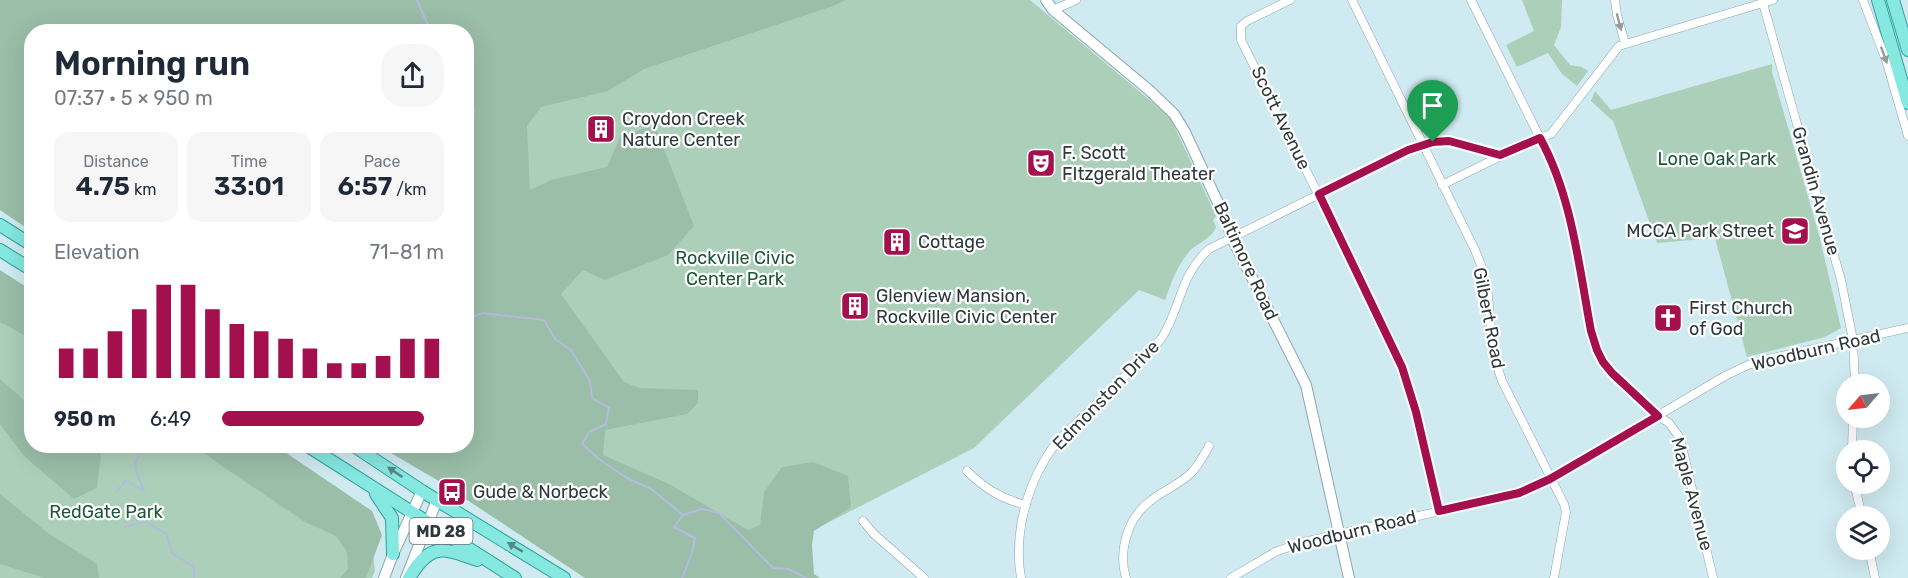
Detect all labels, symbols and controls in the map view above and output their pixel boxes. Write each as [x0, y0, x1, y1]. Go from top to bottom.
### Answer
one-way arrow [1615, 13, 1624, 31]
text: Morning run [54, 44, 250, 83]
button: share [381, 44, 444, 107]
one-way arrow [1879, 46, 1889, 64]
street label: Scott Avenue [1246, 63, 1316, 173]
pin [1407, 80, 1458, 142]
text: 07:37 · 5 × 950 m [54, 86, 213, 110]
icon: arrive [1416, 89, 1449, 122]
place label: Croydon Creek Nature Center [622, 108, 745, 151]
building icon: Croydon Creek Nature Center [585, 113, 617, 145]
street label: Grandin Avenue [1787, 124, 1845, 258]
place label: F. Scott FItzgerald Theater [1062, 142, 1215, 185]
theatre icon: F. Scott FItzgerald Theater [1025, 147, 1057, 179]
park label: Lone Oak Park [1658, 148, 1777, 170]
text: Distance [83, 152, 149, 171]
text: Time [231, 152, 267, 171]
text: Pace [364, 152, 400, 171]
text: 4.75 [76, 171, 130, 202]
text: 33:01 [214, 171, 284, 202]
text: 6:57 [337, 171, 392, 202]
text: km [130, 180, 156, 199]
text: /km [392, 180, 427, 199]
street label: Baltimore Road [1209, 198, 1283, 324]
school or university icon: MCCA Park Street [1779, 215, 1811, 247]
place label: MCCA Park Street [1626, 220, 1774, 242]
building icon: Cottage [881, 226, 913, 258]
place label: Cottage [918, 231, 985, 253]
text: Elevation [54, 240, 140, 264]
text: 71–81 m [370, 240, 444, 264]
park label: Rockville Civic Center Park [675, 247, 795, 290]
street label: Gilbert Road [1468, 265, 1510, 371]
place label: Glenview Mansion, Rockville Civic Center [876, 285, 1057, 328]
building icon: Glenview Mansion, Rockville Civic Center [839, 290, 871, 322]
place label: First Church of God [1689, 297, 1793, 340]
church icon: First Church of God [1652, 302, 1684, 334]
street label: Woodburn Road [1749, 324, 1883, 376]
street label: Edmonston Drive [1048, 336, 1164, 454]
north arrow [1836, 374, 1890, 428]
map controls [1836, 374, 1890, 560]
text: 950 m [54, 407, 116, 431]
text: 6:49 [150, 407, 191, 431]
street label: Maple Avenue [1666, 435, 1718, 553]
button: locate [1836, 440, 1890, 494]
one-way arrow [388, 466, 404, 478]
bus stop icon: Gude & Norbeck [436, 476, 468, 508]
place label: Gude & Norbeck [473, 481, 609, 503]
park label: RedGate Park [49, 501, 163, 523]
street label: Woodburn Road [1285, 505, 1419, 559]
button: layers [1836, 506, 1890, 560]
road number: MD 28 [410, 518, 472, 544]
one-way arrow [506, 542, 523, 553]

